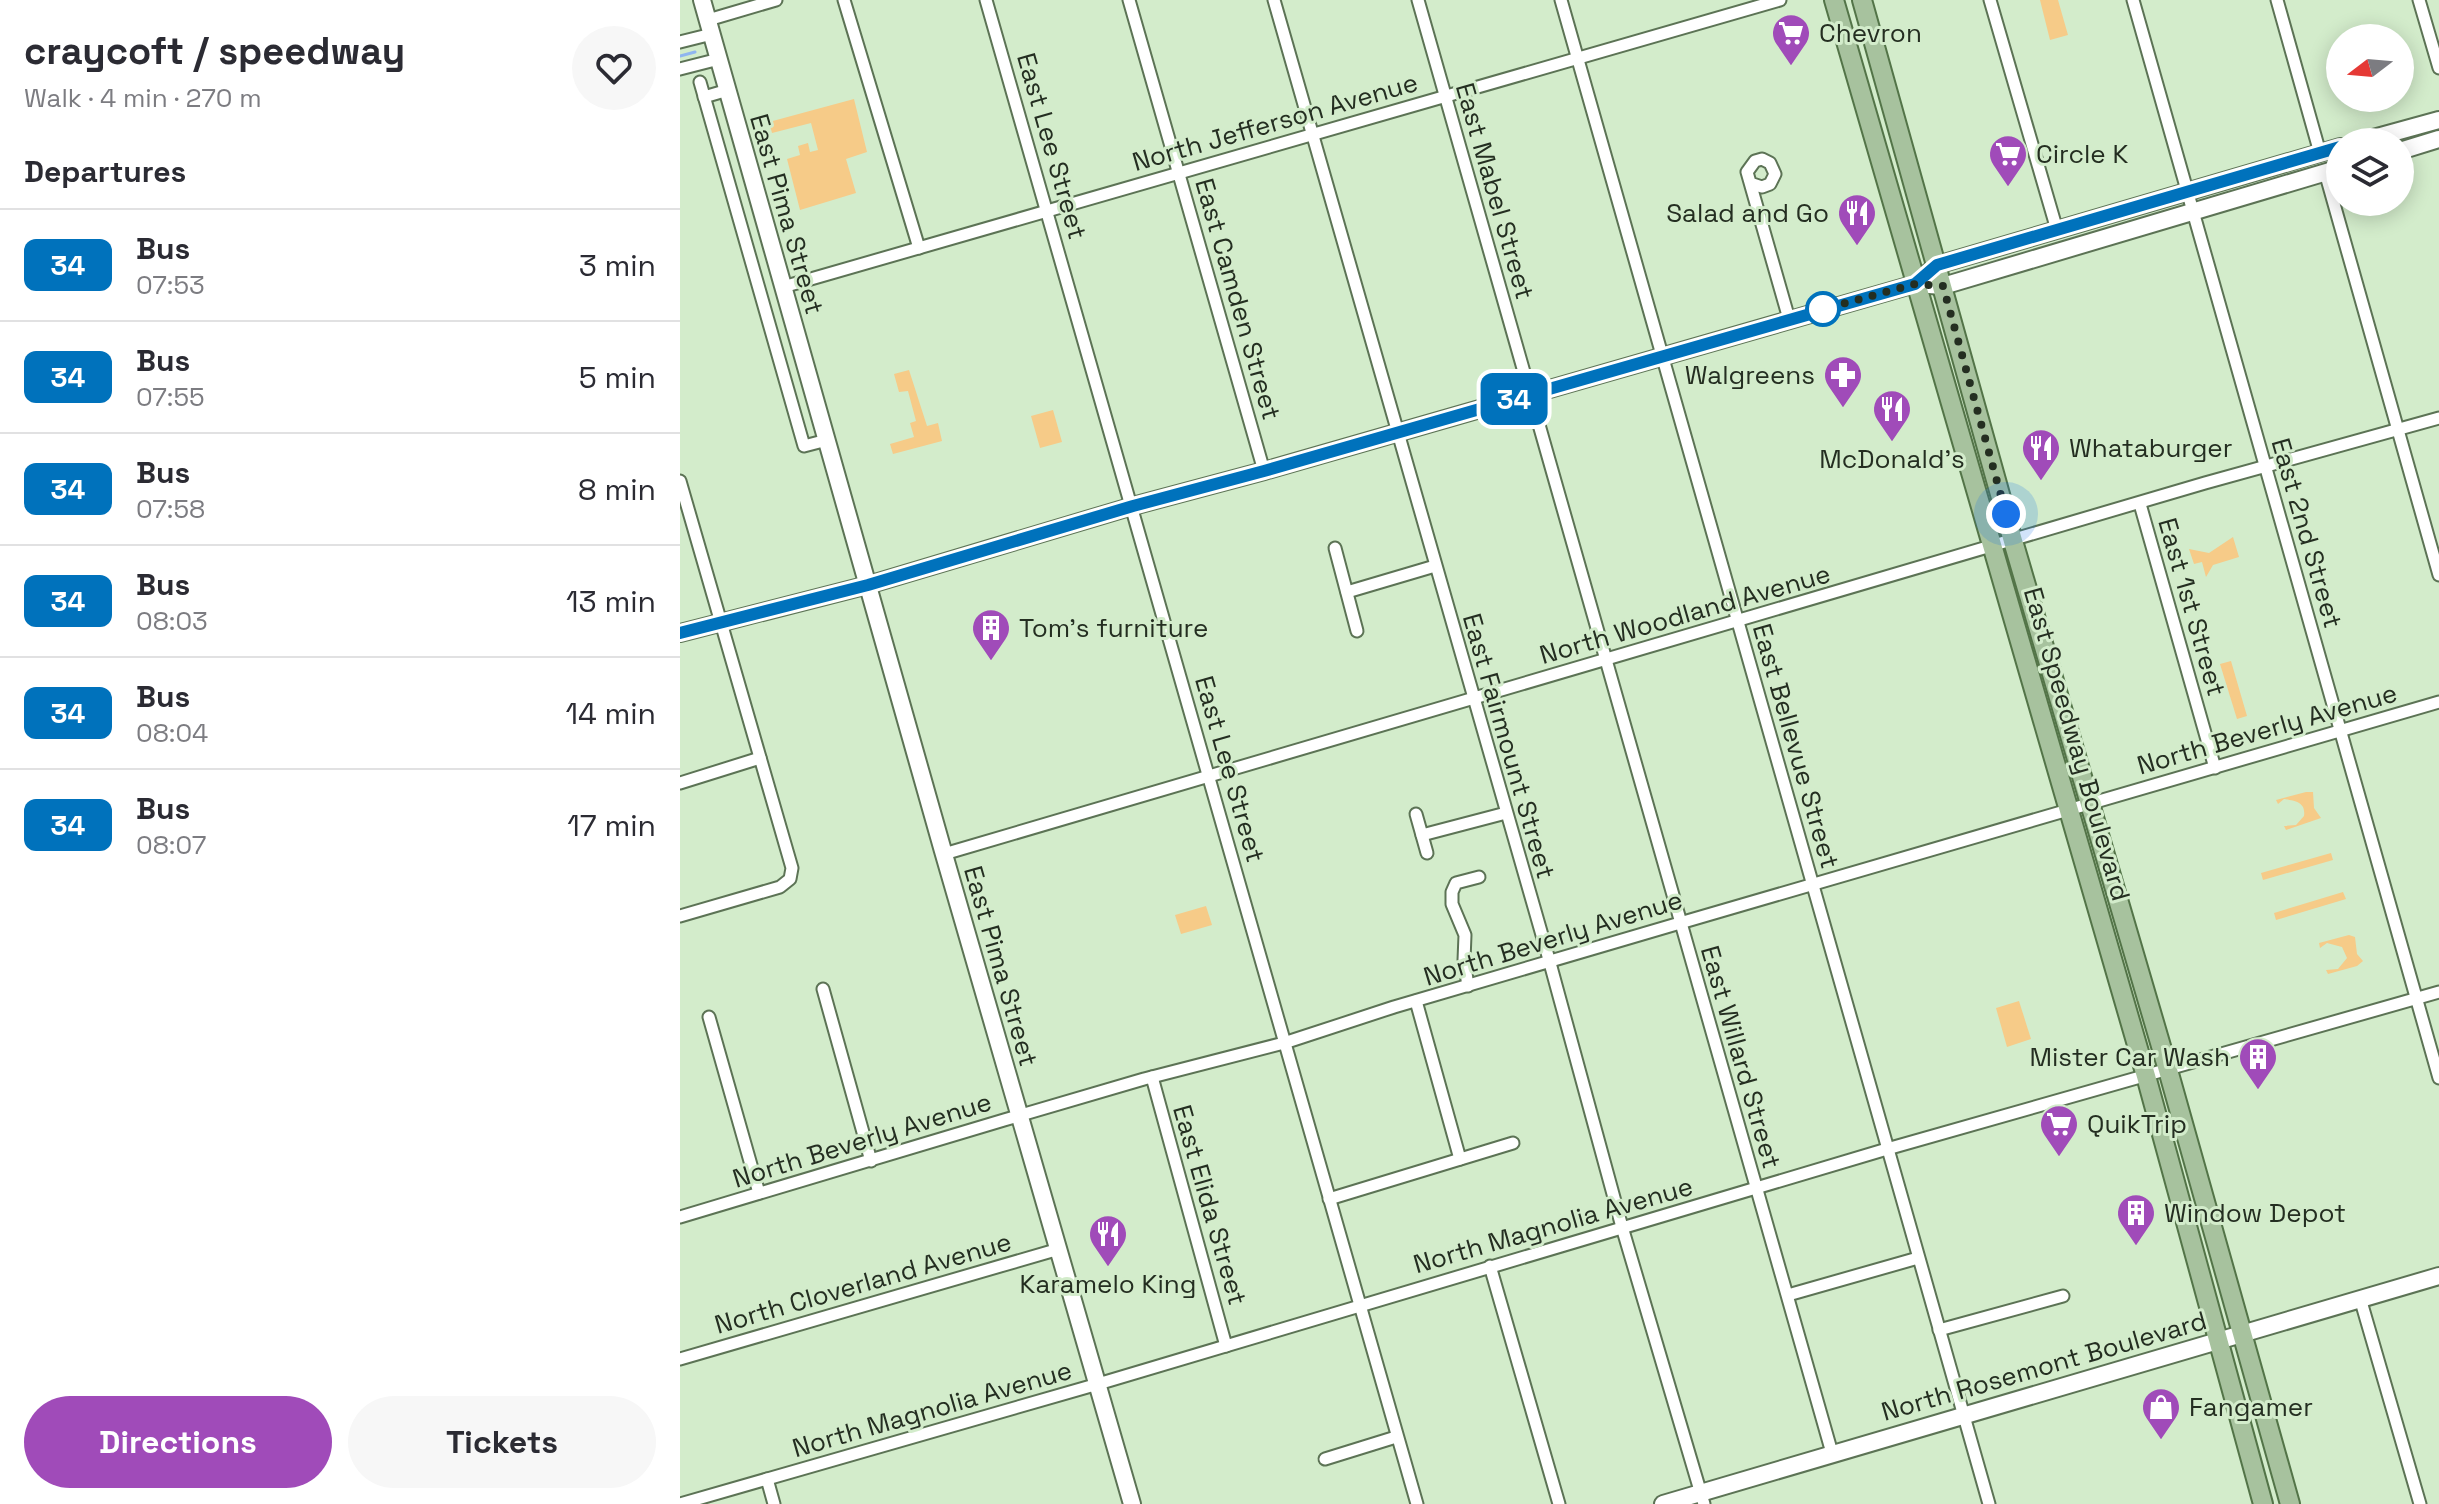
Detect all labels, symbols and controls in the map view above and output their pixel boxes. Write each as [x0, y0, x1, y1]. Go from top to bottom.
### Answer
supermarket icon: Chevron [1770, 12, 1812, 67]
place label: Chevron [1819, 16, 1922, 50]
north arrow [2326, 24, 2414, 112]
map controls [2326, 24, 2414, 216]
button: heart [572, 26, 656, 110]
text: craycoft / speedway [24, 27, 405, 75]
street label: East Lee Street [1009, 49, 1095, 243]
street label: North Jefferson Avenue [1128, 65, 1422, 179]
street label: East Mabel Street [1448, 79, 1542, 303]
text: Walk · 4 min · 270 m [24, 81, 262, 115]
street label: East Pima Street [742, 110, 832, 318]
button: layers [2326, 128, 2414, 216]
supermarket icon: Circle K [1987, 133, 2029, 188]
place label: Circle K [2036, 137, 2128, 171]
text: Departures [24, 152, 186, 191]
street label: East Camden Street [1187, 174, 1289, 424]
restaurant icon: Salad and Go [1836, 192, 1878, 247]
place label: Salad and Go [1666, 196, 1829, 230]
text: Bus [136, 229, 190, 268]
text: 3 min [579, 246, 656, 285]
text: 34 [51, 247, 85, 283]
text: 07:53 [136, 268, 205, 302]
unlabelled marker [1806, 292, 1840, 326]
text: Bus [136, 341, 190, 380]
pharmacy icon: Walgreens [1822, 354, 1864, 409]
text: 5 min [579, 358, 656, 397]
place label: Walgreens [1685, 358, 1815, 392]
text: 34 [51, 359, 85, 395]
line badge: 34 [1478, 373, 1550, 425]
text: 07:55 [136, 380, 205, 414]
text: 34 [1497, 381, 1531, 417]
restaurant icon: McDonald's [1871, 388, 1913, 443]
restaurant icon: Whataburger [2020, 427, 2062, 482]
place label: Whataburger [2069, 431, 2233, 465]
street label: East 2nd Street [2264, 434, 2350, 632]
place label: McDonald's [1819, 442, 1965, 476]
text: Bus [136, 453, 190, 492]
text: 8 min [578, 470, 656, 509]
text: 34 [51, 471, 85, 507]
text: 07:58 [136, 492, 205, 526]
your location [1986, 494, 2026, 534]
street label: East 1st Street [2150, 514, 2234, 700]
street label: North Woodland Avenue [1536, 556, 1834, 672]
text: Bus [136, 565, 190, 604]
text: 13 min [566, 582, 656, 621]
text: 34 [51, 583, 85, 619]
street label: East Speedway Boulevard [2016, 583, 2138, 905]
text: 08:03 [136, 604, 208, 638]
building icon: Tom's furniture [970, 607, 1012, 662]
street label: East Fairmount Street [1455, 609, 1563, 883]
place label: Tom's furniture [1019, 611, 1208, 645]
street label: East Bellevue Street [1745, 620, 1847, 872]
street label: East Lee Street [1187, 672, 1273, 866]
street label: North Beverly Avenue [2133, 676, 2401, 782]
text: Bus [136, 677, 190, 716]
text: 14 min [565, 694, 656, 733]
text: 34 [51, 695, 85, 731]
text: 08:04 [136, 716, 208, 750]
text: Bus [136, 789, 190, 828]
text: 17 min [567, 806, 656, 845]
text: 34 [51, 807, 85, 843]
text: 08:07 [136, 828, 206, 862]
street label: East Pima Street [956, 862, 1046, 1070]
street label: North Beverly Avenue [1419, 882, 1687, 994]
street label: East Willard Street [1693, 942, 1789, 1172]
building icon: Mister Car Wash [2237, 1036, 2279, 1091]
place label: Mister Car Wash [2029, 1040, 2230, 1074]
street label: North Beverly Avenue [728, 1084, 996, 1196]
street label: East Elida Street [1165, 1101, 1255, 1309]
supermarket icon: QuikTrip [2038, 1103, 2080, 1158]
place label: QuikTrip [2087, 1107, 2187, 1141]
street label: North Magnolia Avenue [1409, 1169, 1697, 1281]
building icon: Window Depot [2115, 1192, 2157, 1247]
place label: Window Depot [2164, 1196, 2346, 1230]
restaurant icon: Karamelo King [1087, 1213, 1129, 1268]
street label: North Cloverland Avenue [711, 1224, 1015, 1342]
place label: Karamelo King [1020, 1267, 1196, 1301]
street label: North Rosemont Boulevard [1877, 1303, 2211, 1429]
street label: North Magnolia Avenue [788, 1353, 1076, 1465]
shop icon: Fangamer [2140, 1386, 2182, 1441]
place label: Fangamer [2189, 1390, 2313, 1424]
button: Directions [24, 1396, 332, 1488]
button: Tickets [348, 1396, 656, 1488]

